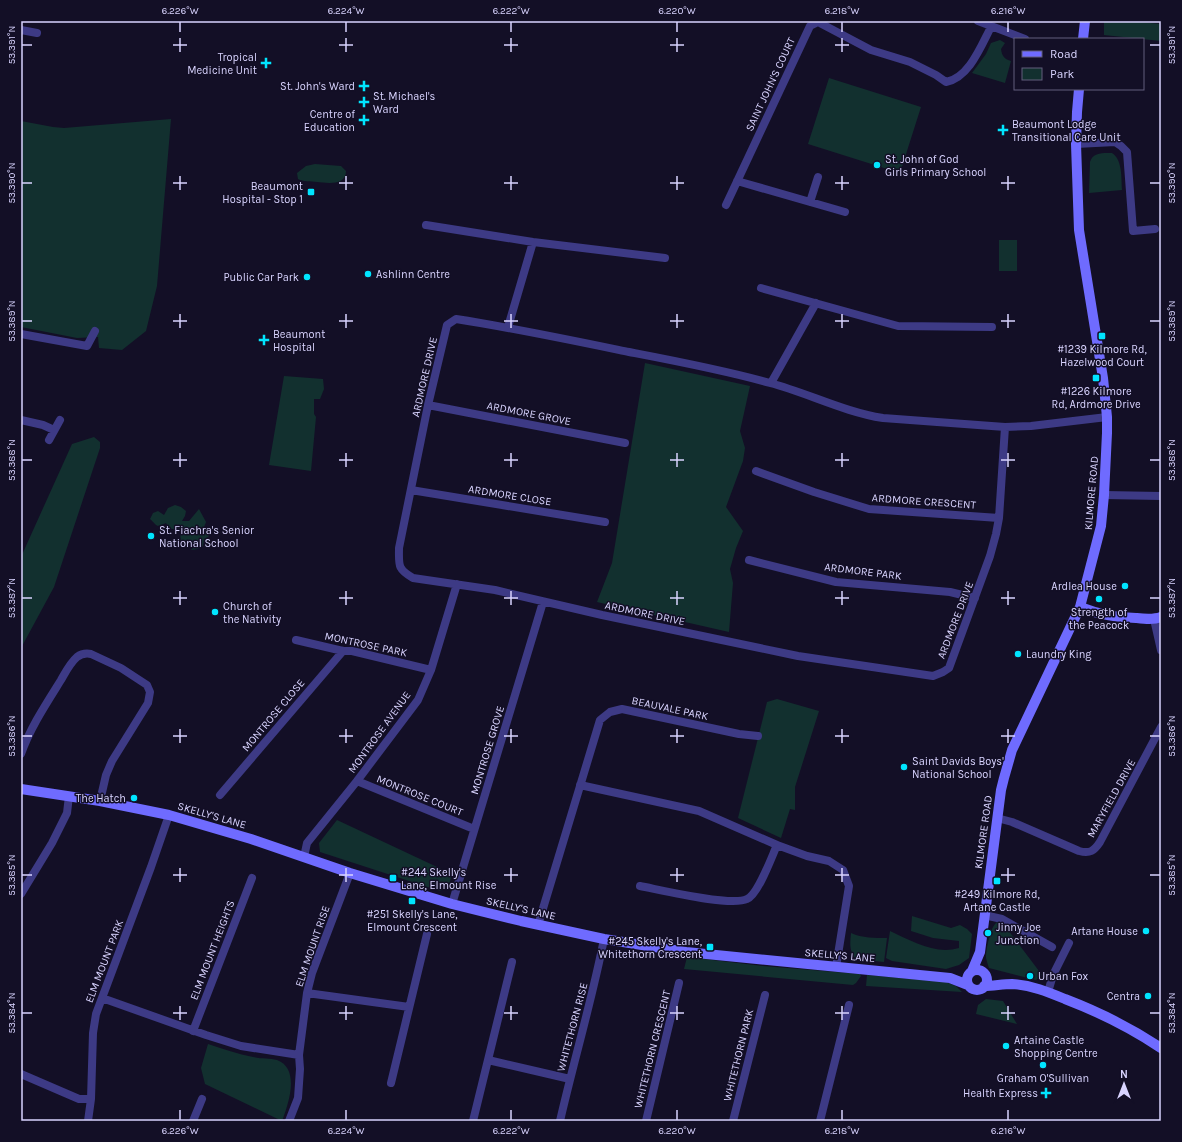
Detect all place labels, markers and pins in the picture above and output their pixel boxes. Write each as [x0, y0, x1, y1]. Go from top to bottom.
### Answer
place label: Tropical Medicine Unit [187, 51, 257, 77]
marker: Tropical Medicine Unit [260, 57, 272, 69]
place label: St. John's Ward [280, 80, 355, 93]
marker: St. John's Ward [358, 80, 370, 92]
place label: St. Michael's Ward [373, 90, 436, 116]
marker: St. Michael's Ward [358, 96, 370, 108]
place label: Centre of Education [304, 108, 355, 134]
marker: Centre of Education [358, 114, 370, 126]
place label: Beaumont Lodge Transitional Care Unit [1012, 118, 1121, 144]
marker: Beaumont Lodge Transitional Care Unit [997, 124, 1009, 136]
place label: St. John of God Girls Primary School [885, 153, 986, 179]
marker: St. John of God Girls Primary School [872, 160, 882, 170]
place label: Beaumont Hospital - Stop 1 [222, 180, 303, 206]
marker: Beaumont Hospital - Stop 1 [306, 187, 316, 197]
place label: Ashlinn Centre [376, 268, 450, 281]
marker: Ashlinn Centre [363, 269, 373, 279]
place label: Public Car Park [223, 271, 299, 284]
marker: Public Car Park [302, 272, 312, 282]
place label: Beaumont Hospital [273, 328, 325, 354]
marker: #1239 Kilmore Rd, Hazelwood Court [1097, 331, 1107, 341]
marker: Beaumont Hospital [258, 334, 270, 346]
place label: #1239 Kilmore Rd, Hazelwood Court [1057, 343, 1147, 369]
marker: #1226 Kilmore Rd, Ardmore Drive [1091, 373, 1101, 383]
place label: #1226 Kilmore Rd, Ardmore Drive [1051, 385, 1141, 411]
place label: St. Fiachra's Senior National School [159, 524, 254, 550]
marker: St. Fiachra's Senior National School [146, 531, 156, 541]
place label: Ardlea House [1051, 580, 1117, 593]
marker: Ardlea House [1120, 581, 1130, 591]
marker: Strength of the Peacock [1094, 594, 1104, 604]
place label: Church of the Nativity [223, 600, 281, 626]
place label: Strength of the Peacock [1069, 606, 1129, 632]
marker: Church of the Nativity [210, 607, 220, 617]
place label: Laundry King [1026, 648, 1092, 661]
marker: Laundry King [1013, 649, 1023, 659]
place label: Saint Davids Boys' National School [912, 755, 1004, 781]
marker: Saint Davids Boys' National School [899, 762, 909, 772]
place label: The Hatch [76, 792, 126, 805]
marker: The Hatch [129, 793, 139, 803]
place label: #244 Skelly's Lane, Elmount Rise [401, 866, 497, 892]
marker: #244 Skelly's Lane, Elmount Rise [388, 873, 398, 883]
marker: #249 Kilmore Rd, Artane Castle [992, 876, 1002, 886]
place label: #249 Kilmore Rd, Artane Castle [954, 888, 1040, 914]
marker: #251 Skelly's Lane, Elmount Crescent [407, 896, 417, 906]
place label: #251 Skelly's Lane, Elmount Crescent [366, 908, 458, 934]
place label: Jinny Joe Junction [996, 921, 1041, 947]
place label: Artane House [1071, 925, 1138, 938]
marker: Artane House [1141, 926, 1151, 936]
marker: Jinny Joe Junction [983, 928, 993, 938]
place label: #245 Skelly's Lane, Whitethorn Crescent [598, 935, 702, 961]
marker: #245 Skelly's Lane, Whitethorn Crescent [705, 942, 715, 952]
place label: Urban Fox [1038, 970, 1088, 983]
marker: Urban Fox [1025, 971, 1035, 981]
place label: Centra [1107, 990, 1140, 1003]
marker: Centra [1143, 991, 1153, 1001]
place label: Artaine Castle Shopping Centre [1014, 1034, 1098, 1060]
marker: Artaine Castle Shopping Centre [1001, 1041, 1011, 1051]
marker: Graham O'Sullivan [1038, 1060, 1048, 1070]
place label: Graham O'Sullivan [997, 1072, 1089, 1085]
place label: Health Express [963, 1087, 1038, 1100]
marker: Health Express [1041, 1088, 1051, 1098]

